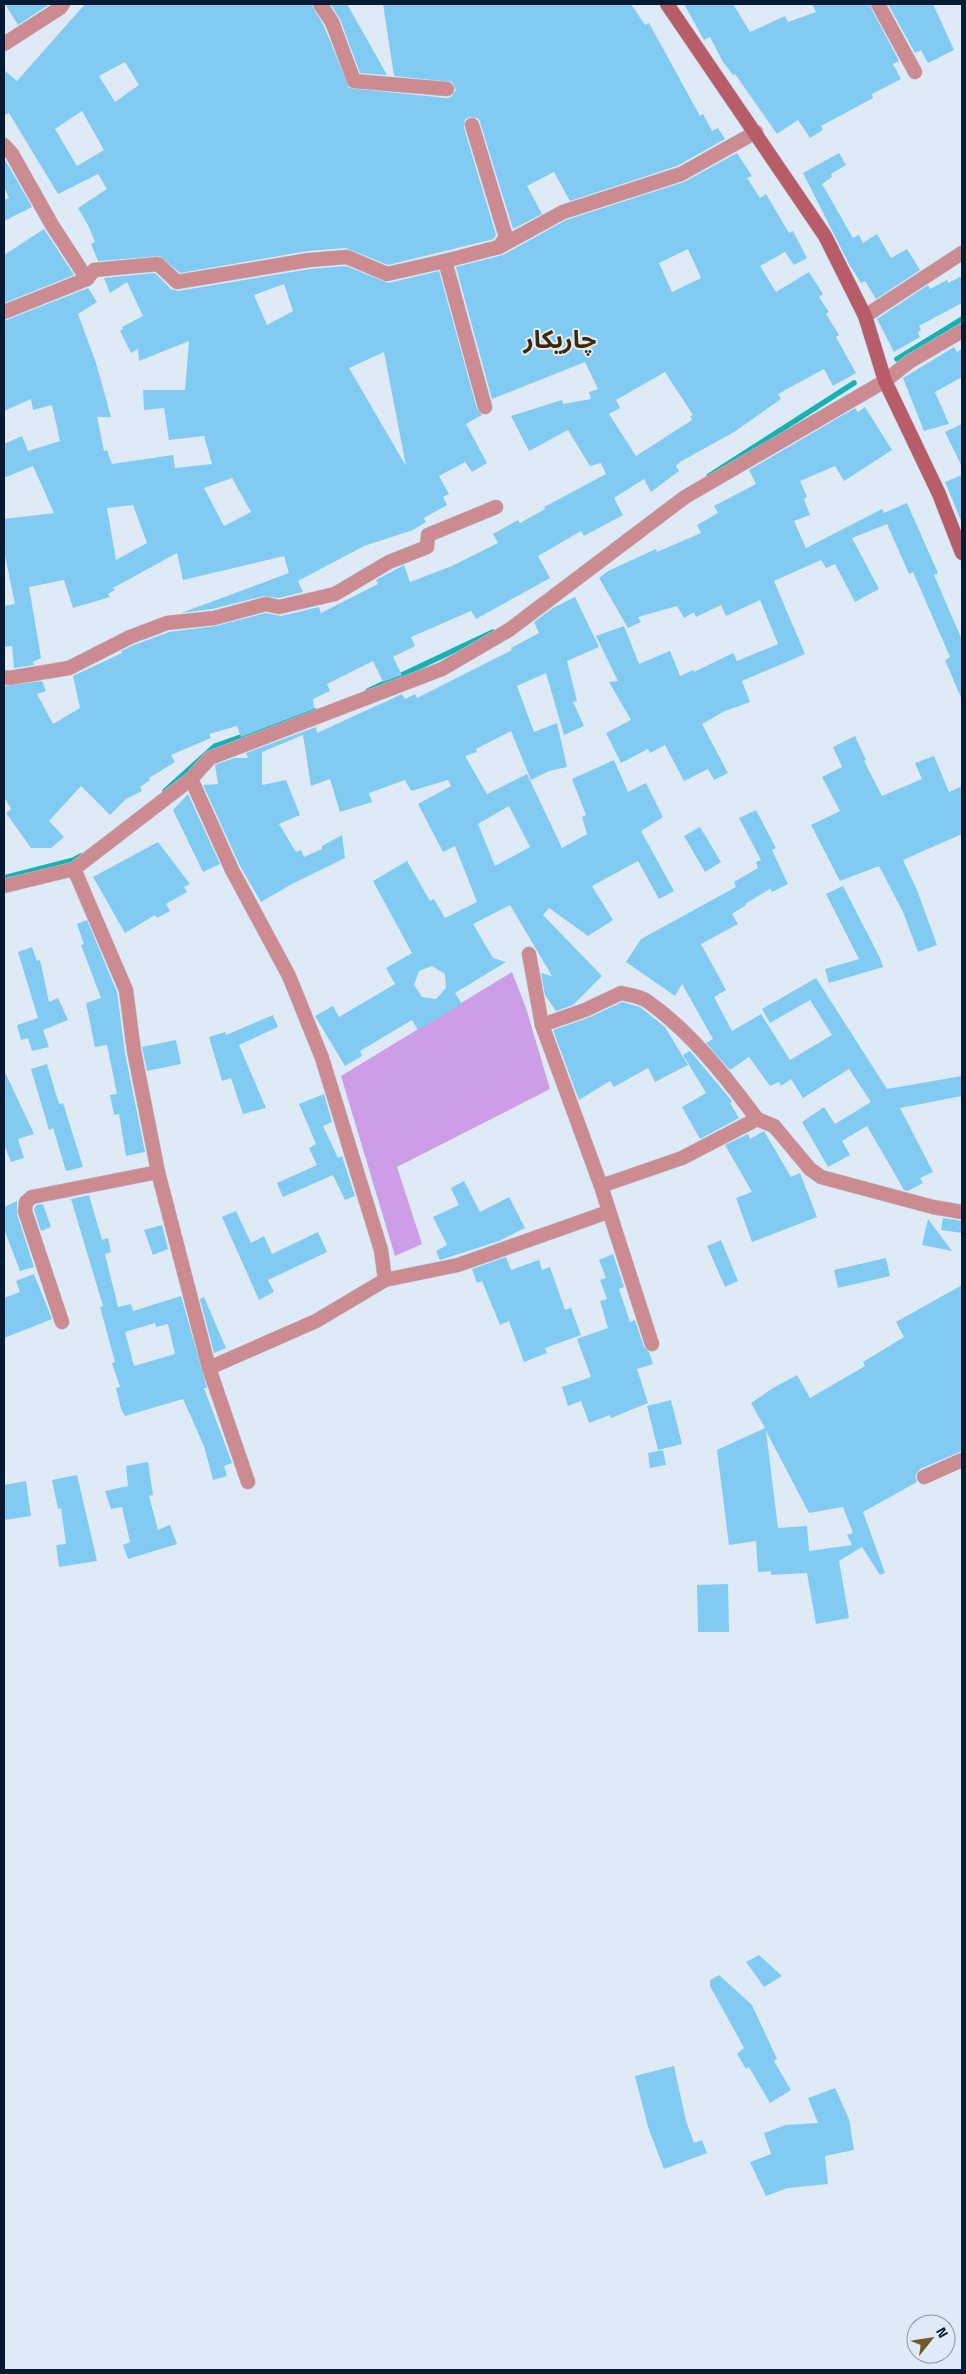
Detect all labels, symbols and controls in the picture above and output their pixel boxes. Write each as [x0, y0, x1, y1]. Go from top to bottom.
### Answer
district label: چاریکار [522, 320, 597, 358]
north arrow [906, 2314, 956, 2364]
text: N [931, 2323, 954, 2342]

